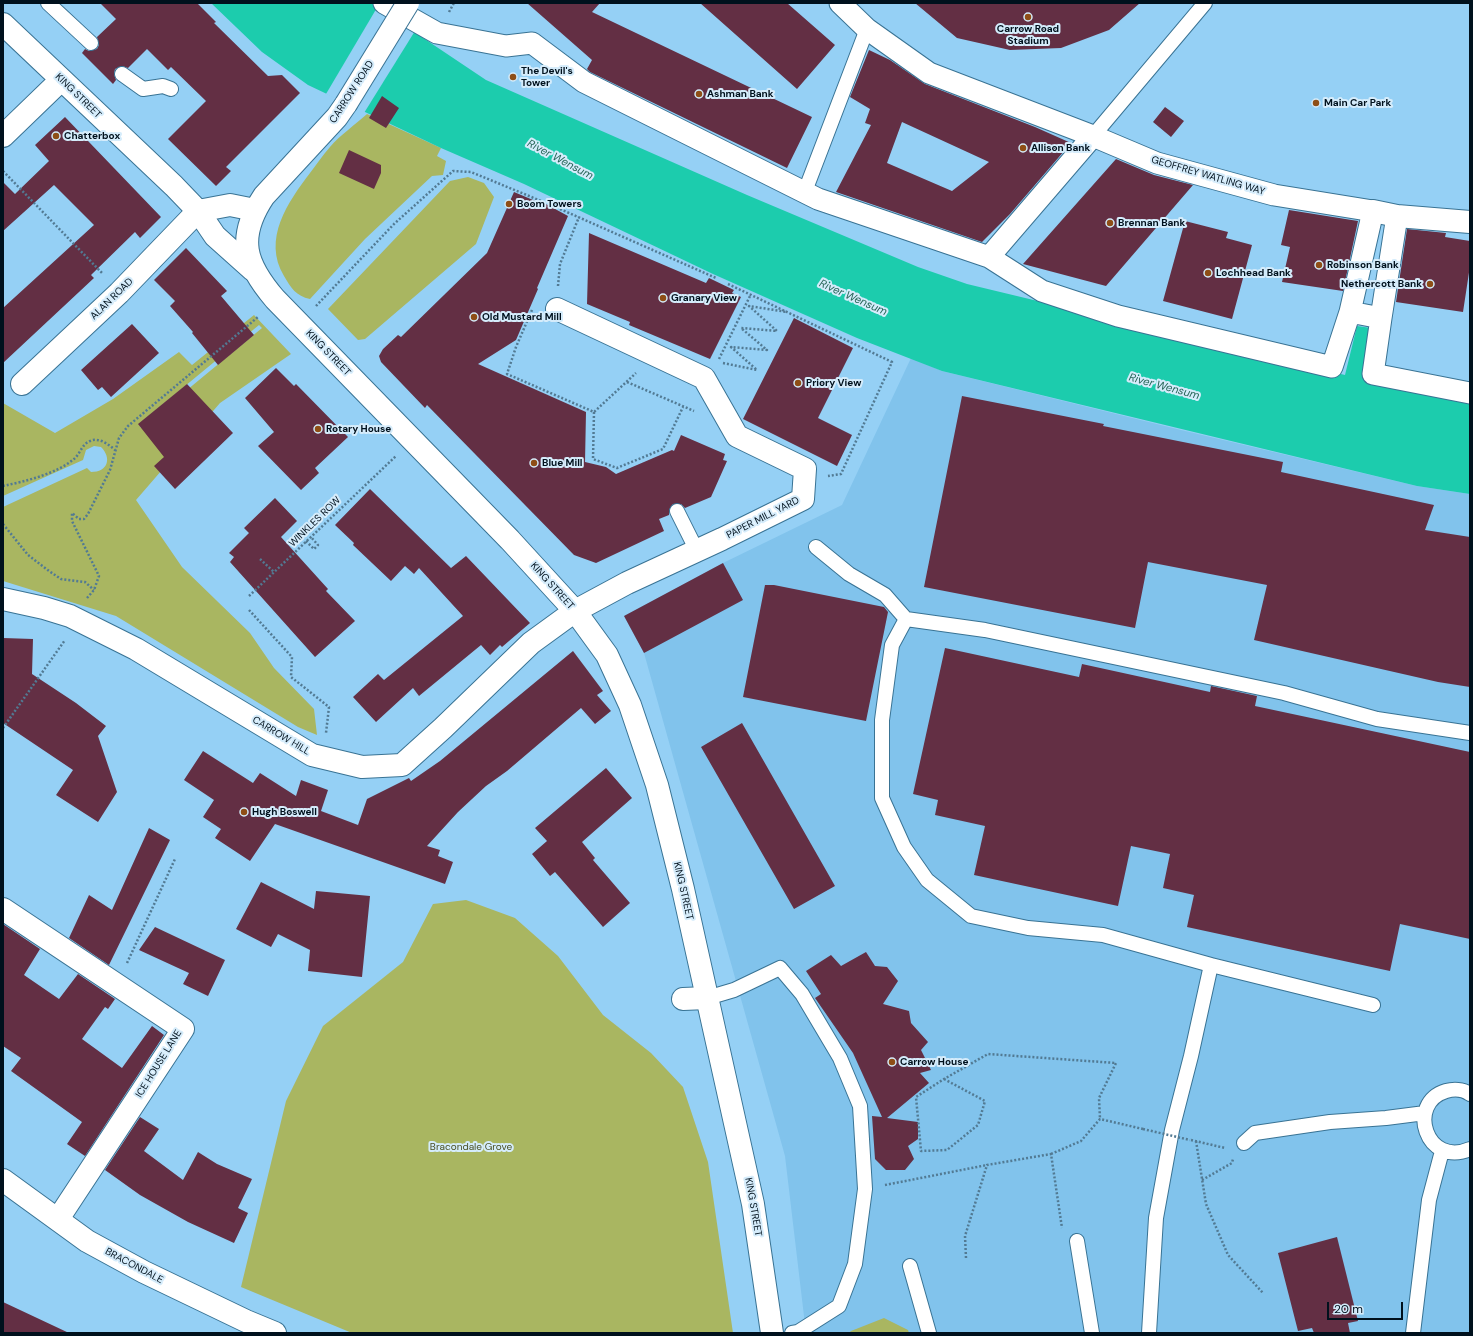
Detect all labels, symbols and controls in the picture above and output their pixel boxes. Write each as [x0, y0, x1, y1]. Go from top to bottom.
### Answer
marker: Carrow Road Stadium [1023, 12, 1033, 22]
place label: Carrow Road Stadium [997, 23, 1059, 46]
street label: CARROW ROAD [327, 59, 377, 125]
place label: The Devil's Tower [521, 65, 573, 88]
street label: KING STREET [52, 71, 104, 121]
marker: The Devil's Tower [508, 72, 518, 82]
place label: Ashman Bank [707, 88, 774, 100]
marker: Ashman Bank [694, 89, 704, 99]
place label: Main Car Park [1324, 97, 1391, 109]
marker: Main Car Park [1311, 98, 1321, 108]
place label: Chatterbox [64, 130, 120, 142]
marker: Chatterbox [51, 131, 61, 141]
water label: River Wensum [525, 137, 595, 183]
place label: Allison Bank [1031, 142, 1090, 154]
marker: Allison Bank [1018, 143, 1028, 153]
street label: GEOFFREY WATLING WAY [1150, 154, 1266, 198]
place label: Boom Towers [517, 198, 582, 210]
marker: Boom Towers [504, 199, 514, 209]
place label: Brennan Bank [1118, 217, 1185, 229]
marker: Brennan Bank [1105, 218, 1115, 228]
place label: Robinson Bank [1327, 259, 1399, 271]
marker: Robinson Bank [1314, 260, 1324, 270]
place label: Lochhead Bank [1216, 267, 1291, 279]
marker: Lochhead Bank [1203, 268, 1213, 278]
street label: ALAN ROAD [88, 276, 136, 322]
water label: River Wensum [817, 277, 889, 319]
place label: Nethercott Bank [1341, 278, 1422, 290]
marker: Nethercott Bank [1425, 279, 1435, 289]
place label: Granary View [671, 292, 737, 304]
marker: Granary View [658, 293, 668, 303]
place label: Old Mustard Mill [482, 311, 562, 323]
marker: Old Mustard Mill [469, 312, 479, 322]
street label: KING STREET [303, 327, 353, 379]
water label: River Wensum [1127, 371, 1201, 403]
place label: Priory View [806, 377, 861, 389]
marker: Priory View [793, 378, 803, 388]
place label: Rotary House [326, 423, 391, 435]
marker: Rotary House [313, 424, 323, 434]
place label: Blue Mill [542, 457, 583, 469]
marker: Blue Mill [529, 458, 539, 468]
street label: WINKLES ROW [287, 494, 343, 550]
street label: PAPER MILL YARD [725, 494, 801, 542]
street label: KING STREET [528, 560, 576, 612]
street label: CARROW HILL [250, 714, 312, 758]
place label: Hugh Boswell [252, 806, 317, 818]
marker: Hugh Boswell [239, 807, 249, 817]
street label: KING STREET [670, 861, 696, 921]
street label: ICE HOUSE LANE [133, 1028, 185, 1100]
place label: Carrow House [900, 1056, 969, 1068]
marker: Carrow House [887, 1057, 897, 1067]
park label: Bracondale Grove [430, 1141, 512, 1153]
street label: KING STREET [742, 1177, 764, 1237]
street label: BRACONDALE [103, 1246, 165, 1286]
scale bar [1329, 1294, 1405, 1320]
text: 20 m [1334, 1301, 1363, 1317]

